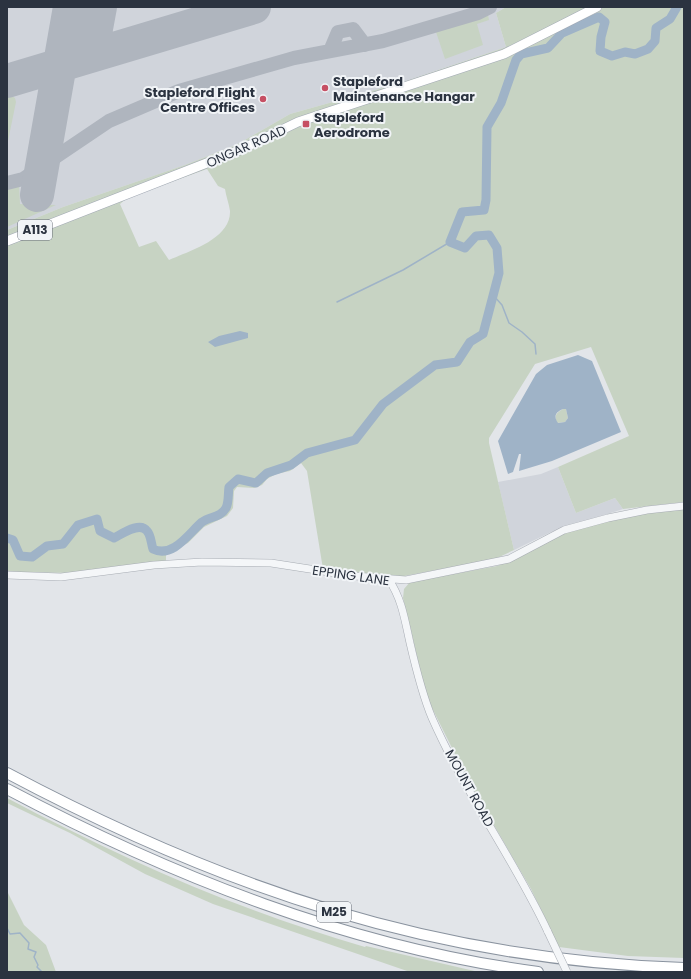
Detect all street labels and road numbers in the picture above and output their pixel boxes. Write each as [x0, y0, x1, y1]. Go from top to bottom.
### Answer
street label: ONGAR ROAD [203, 120, 289, 173]
road number: A113 [18, 220, 52, 240]
street label: EPPING LANE [311, 561, 391, 590]
street label: MOUNT ROAD [440, 746, 499, 830]
road number: M25 [317, 902, 351, 922]

